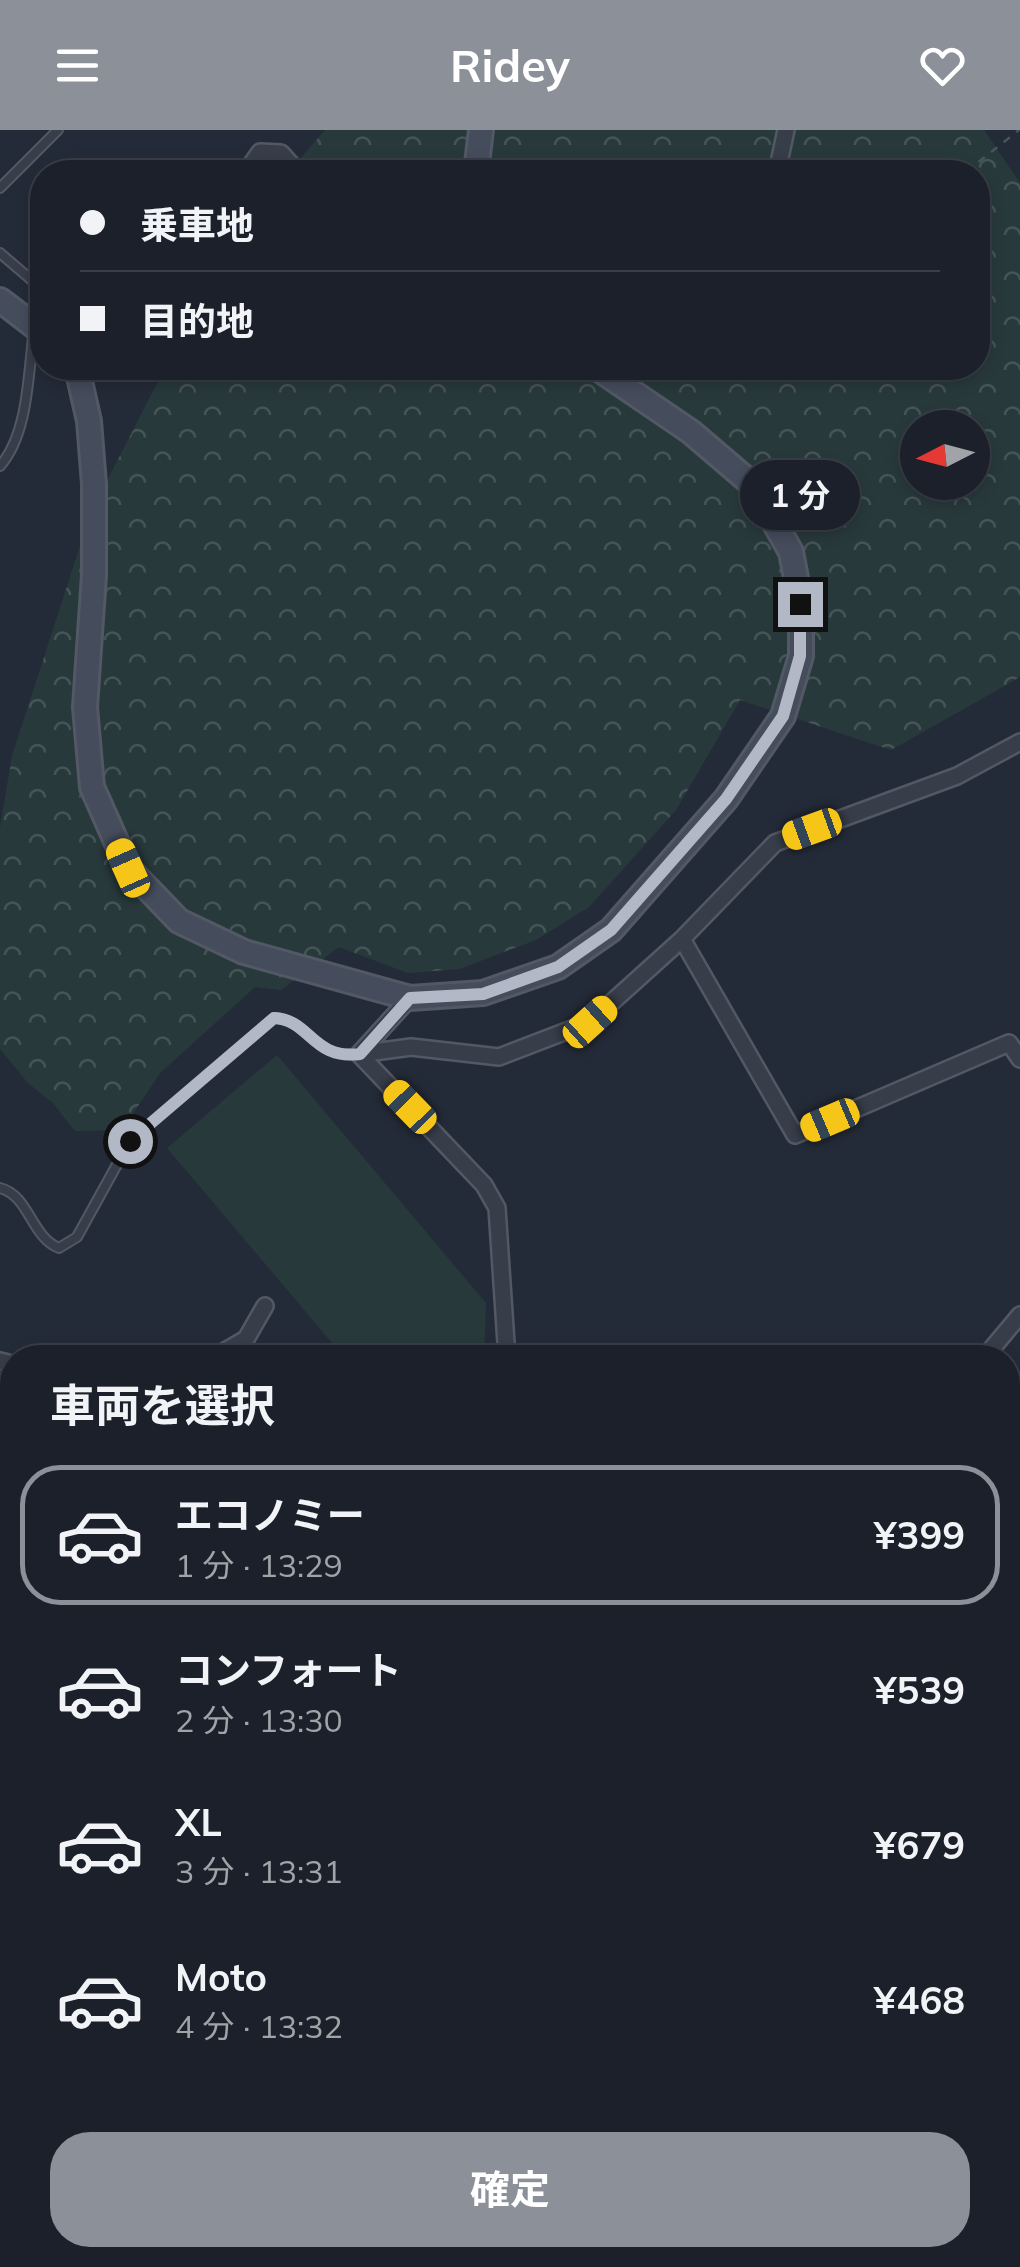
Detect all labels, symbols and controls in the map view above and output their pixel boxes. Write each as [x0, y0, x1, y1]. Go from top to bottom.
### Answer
text: Ridey [450, 37, 570, 93]
icon: menu [50, 38, 105, 93]
icon: heart [915, 38, 970, 93]
text: 乗車地 [140, 201, 254, 249]
text: 目的地 [140, 297, 254, 345]
north arrow [900, 410, 990, 500]
map controls [900, 410, 990, 500]
callout: 1 分 [740, 459, 860, 529]
text: 1 分 [770, 475, 830, 515]
route end [778, 582, 823, 627]
car [779, 805, 845, 853]
car [102, 834, 154, 902]
car [558, 991, 622, 1053]
car [378, 1075, 442, 1139]
car [797, 1094, 863, 1146]
route start [108, 1119, 153, 1164]
text: 車両を選択 [50, 1377, 275, 1433]
icon: car [55, 1490, 145, 1580]
text: エコノミー [175, 1491, 365, 1539]
text: ¥399 [874, 1511, 965, 1559]
text: 1 分 · 13:29 [175, 1545, 343, 1585]
icon: car [55, 1645, 145, 1735]
text: コンフォート [175, 1646, 402, 1694]
text: ¥539 [874, 1666, 965, 1714]
text: 2 分 · 13:30 [175, 1700, 343, 1740]
text: XL [175, 1798, 222, 1846]
icon: car [55, 1800, 145, 1890]
text: ¥679 [874, 1821, 965, 1869]
text: 3 分 · 13:31 [175, 1851, 343, 1891]
text: Moto [175, 1953, 267, 2001]
icon: car [55, 1955, 145, 2045]
text: ¥468 [874, 1976, 965, 2024]
text: 4 分 · 13:32 [175, 2006, 343, 2046]
button: 確定 [50, 2132, 970, 2247]

